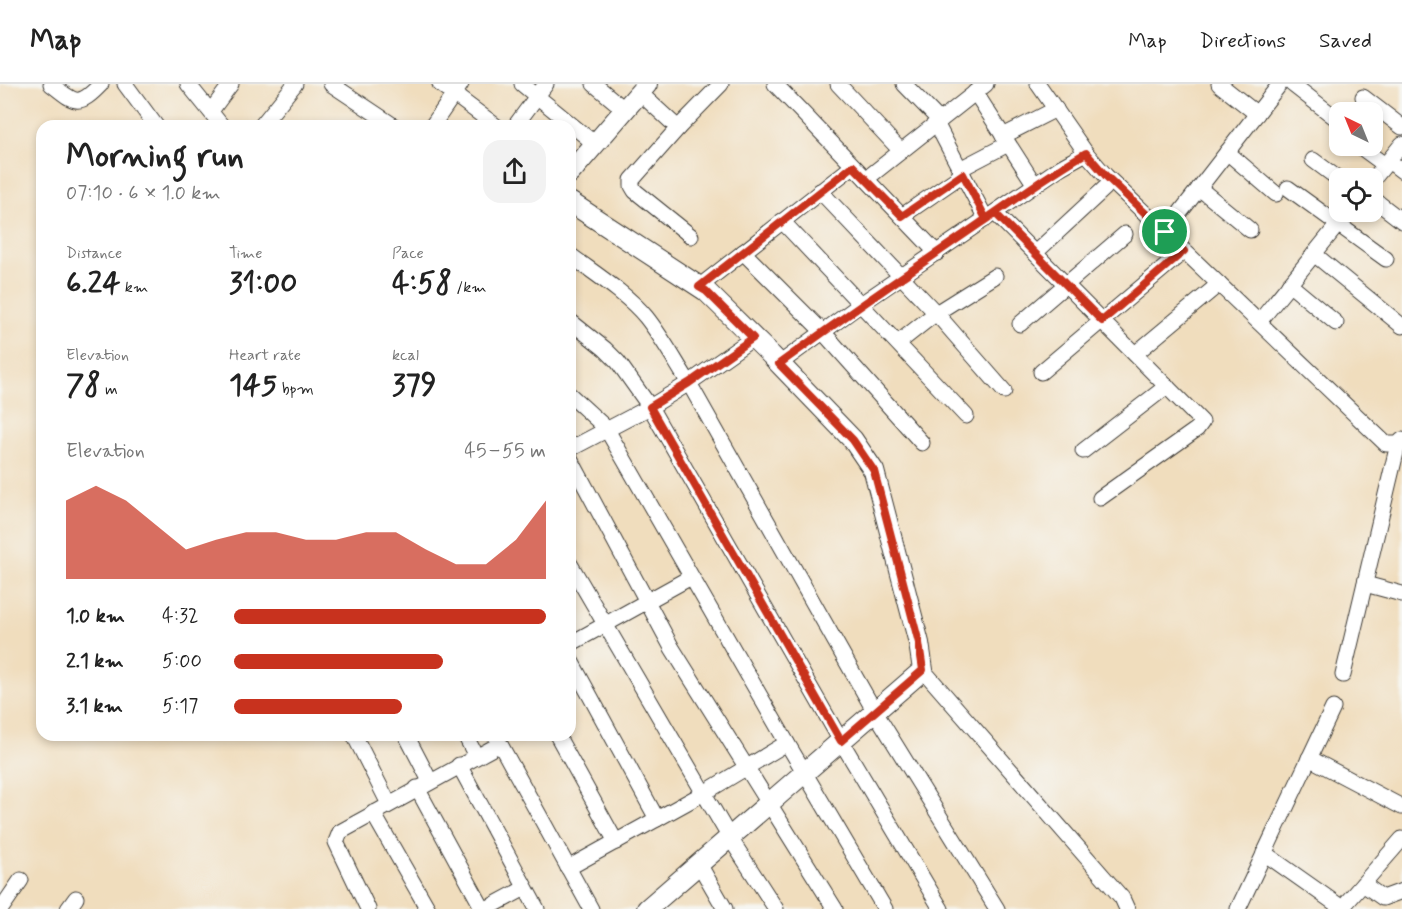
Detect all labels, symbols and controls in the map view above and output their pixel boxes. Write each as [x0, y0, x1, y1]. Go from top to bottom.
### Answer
text: Map [30, 23, 81, 60]
text: Map [1128, 27, 1167, 55]
text: Directions [1200, 27, 1286, 55]
text: Saved [1319, 27, 1372, 55]
north arrow [1329, 102, 1383, 156]
map controls [1329, 102, 1383, 222]
text: Morning run [66, 135, 244, 179]
button: share [483, 140, 546, 203]
button: locate [1329, 168, 1383, 222]
text: 07:10 · 6 × 1.0 km [66, 180, 220, 207]
pin [1139, 206, 1190, 257]
icon: arrive [1148, 215, 1181, 248]
text: Distance [66, 243, 122, 264]
text: Time [229, 243, 263, 264]
text: Pace [392, 243, 424, 264]
text: 6.24 [66, 264, 121, 303]
text: 31:00 [229, 264, 297, 303]
text: 4:58 [392, 264, 452, 303]
text: km [121, 277, 148, 298]
text: /km [452, 277, 487, 298]
text: Elevation [66, 345, 129, 366]
text: Heart rate [229, 345, 301, 366]
text: kcal [392, 345, 419, 366]
text: 78 [66, 366, 101, 405]
text: 145 [229, 366, 277, 405]
text: 379 [392, 366, 436, 405]
text: m [101, 379, 118, 400]
text: bpm [277, 379, 314, 400]
text: Elevation [66, 438, 145, 465]
text: 45–55 m [464, 438, 546, 465]
text: 1.0 km [66, 603, 125, 630]
text: 4:32 [162, 603, 199, 630]
text: 2.1 km [66, 648, 123, 675]
text: 5:00 [162, 648, 202, 675]
text: 3.1 km [66, 693, 123, 720]
text: 5:17 [162, 693, 198, 720]

